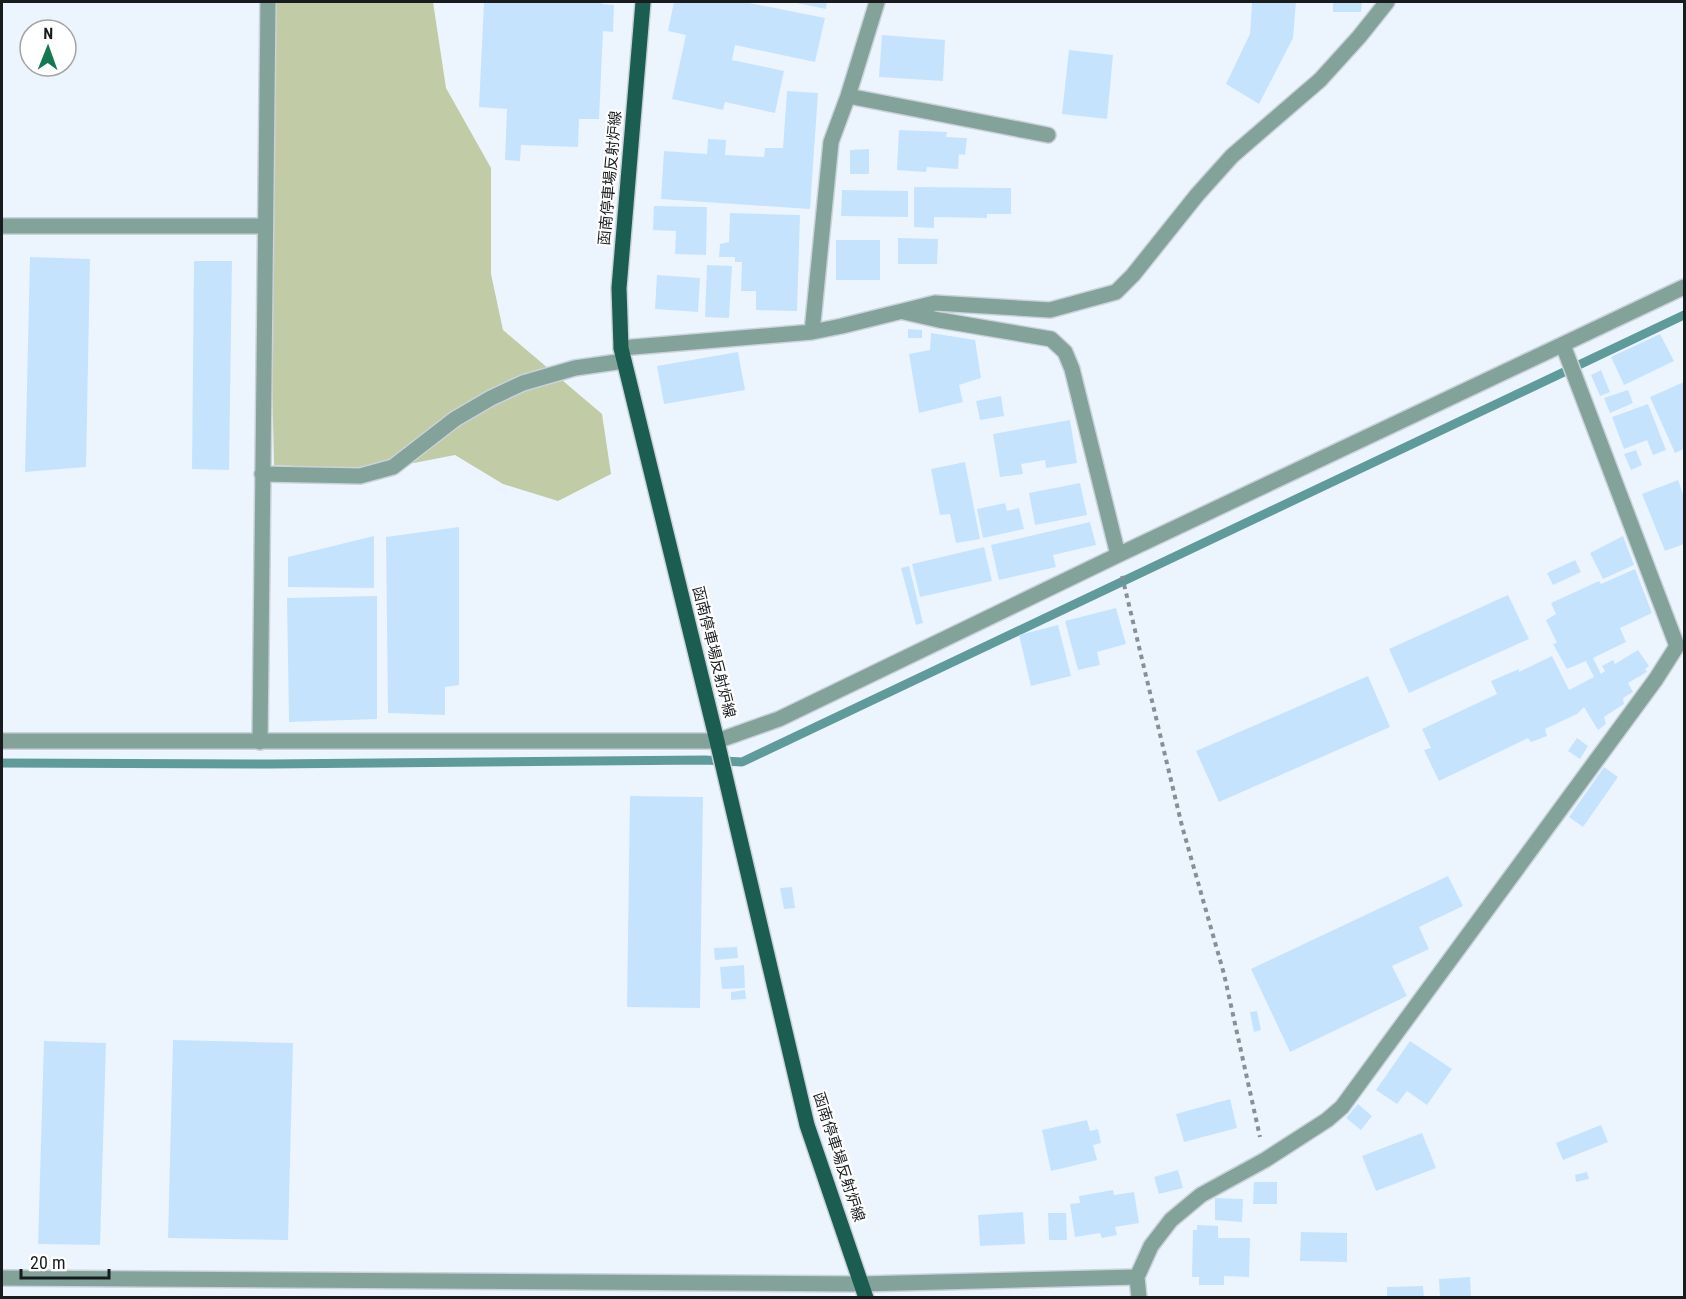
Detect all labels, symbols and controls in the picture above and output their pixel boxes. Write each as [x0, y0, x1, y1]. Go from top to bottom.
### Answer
north arrow [18, 18, 78, 78]
text: N [43, 24, 53, 43]
street label: 函南停車場反射炉線 [595, 110, 625, 246]
street label: 函南停車場反射炉線 [689, 584, 739, 720]
street label: 函南停車場反射炉線 [810, 1090, 868, 1224]
scale bar [21, 1242, 110, 1280]
text: 20 m [30, 1252, 65, 1273]

